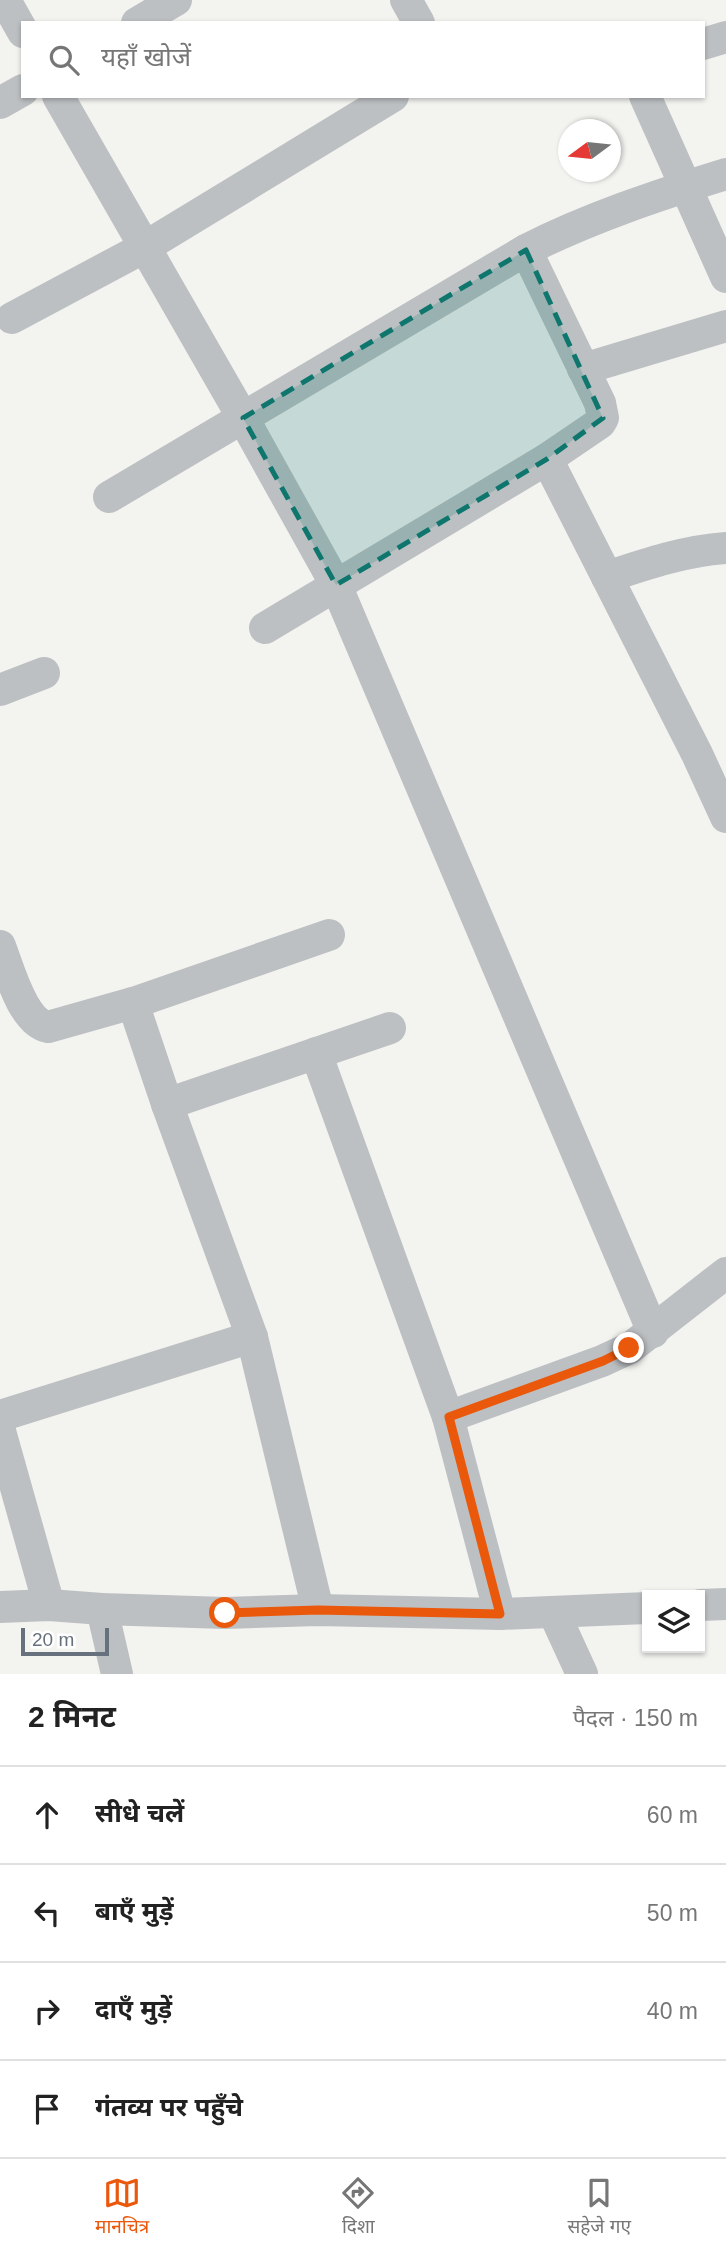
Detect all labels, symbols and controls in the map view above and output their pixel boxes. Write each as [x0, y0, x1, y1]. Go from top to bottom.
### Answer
search box [21, 21, 705, 98]
icon: search [45, 41, 83, 79]
text: यहाँ खोजें [101, 42, 191, 72]
north arrow [558, 119, 621, 182]
route end [613, 1332, 644, 1363]
map controls [642, 1590, 705, 1653]
button: layers [642, 1590, 705, 1653]
route start [209, 1597, 240, 1628]
scale bar [21, 1625, 108, 1657]
text: 20 m [32, 1629, 74, 1650]
text: 2 मिनट [28, 1700, 116, 1733]
text: पैदल · 150 m [573, 1705, 698, 1731]
icon: ahead [28, 1796, 66, 1834]
text: सीधे चलें [95, 1798, 184, 1828]
text: 60 m [647, 1802, 698, 1828]
icon: left [28, 1894, 66, 1932]
text: बाएँ मुड़ें [95, 1896, 174, 1926]
text: 50 m [647, 1900, 698, 1926]
icon: right [28, 1992, 66, 2030]
text: दाएँ मुड़ें [95, 1994, 172, 2024]
text: 40 m [647, 1998, 698, 2024]
icon: arrive [28, 2090, 66, 2128]
text: गंतव्य पर पहुँचे [95, 2092, 243, 2122]
tab: मानचित्र [95, 2174, 149, 2241]
tab: दिशा [339, 2174, 377, 2241]
tab: सहेजे गए [567, 2174, 631, 2241]

